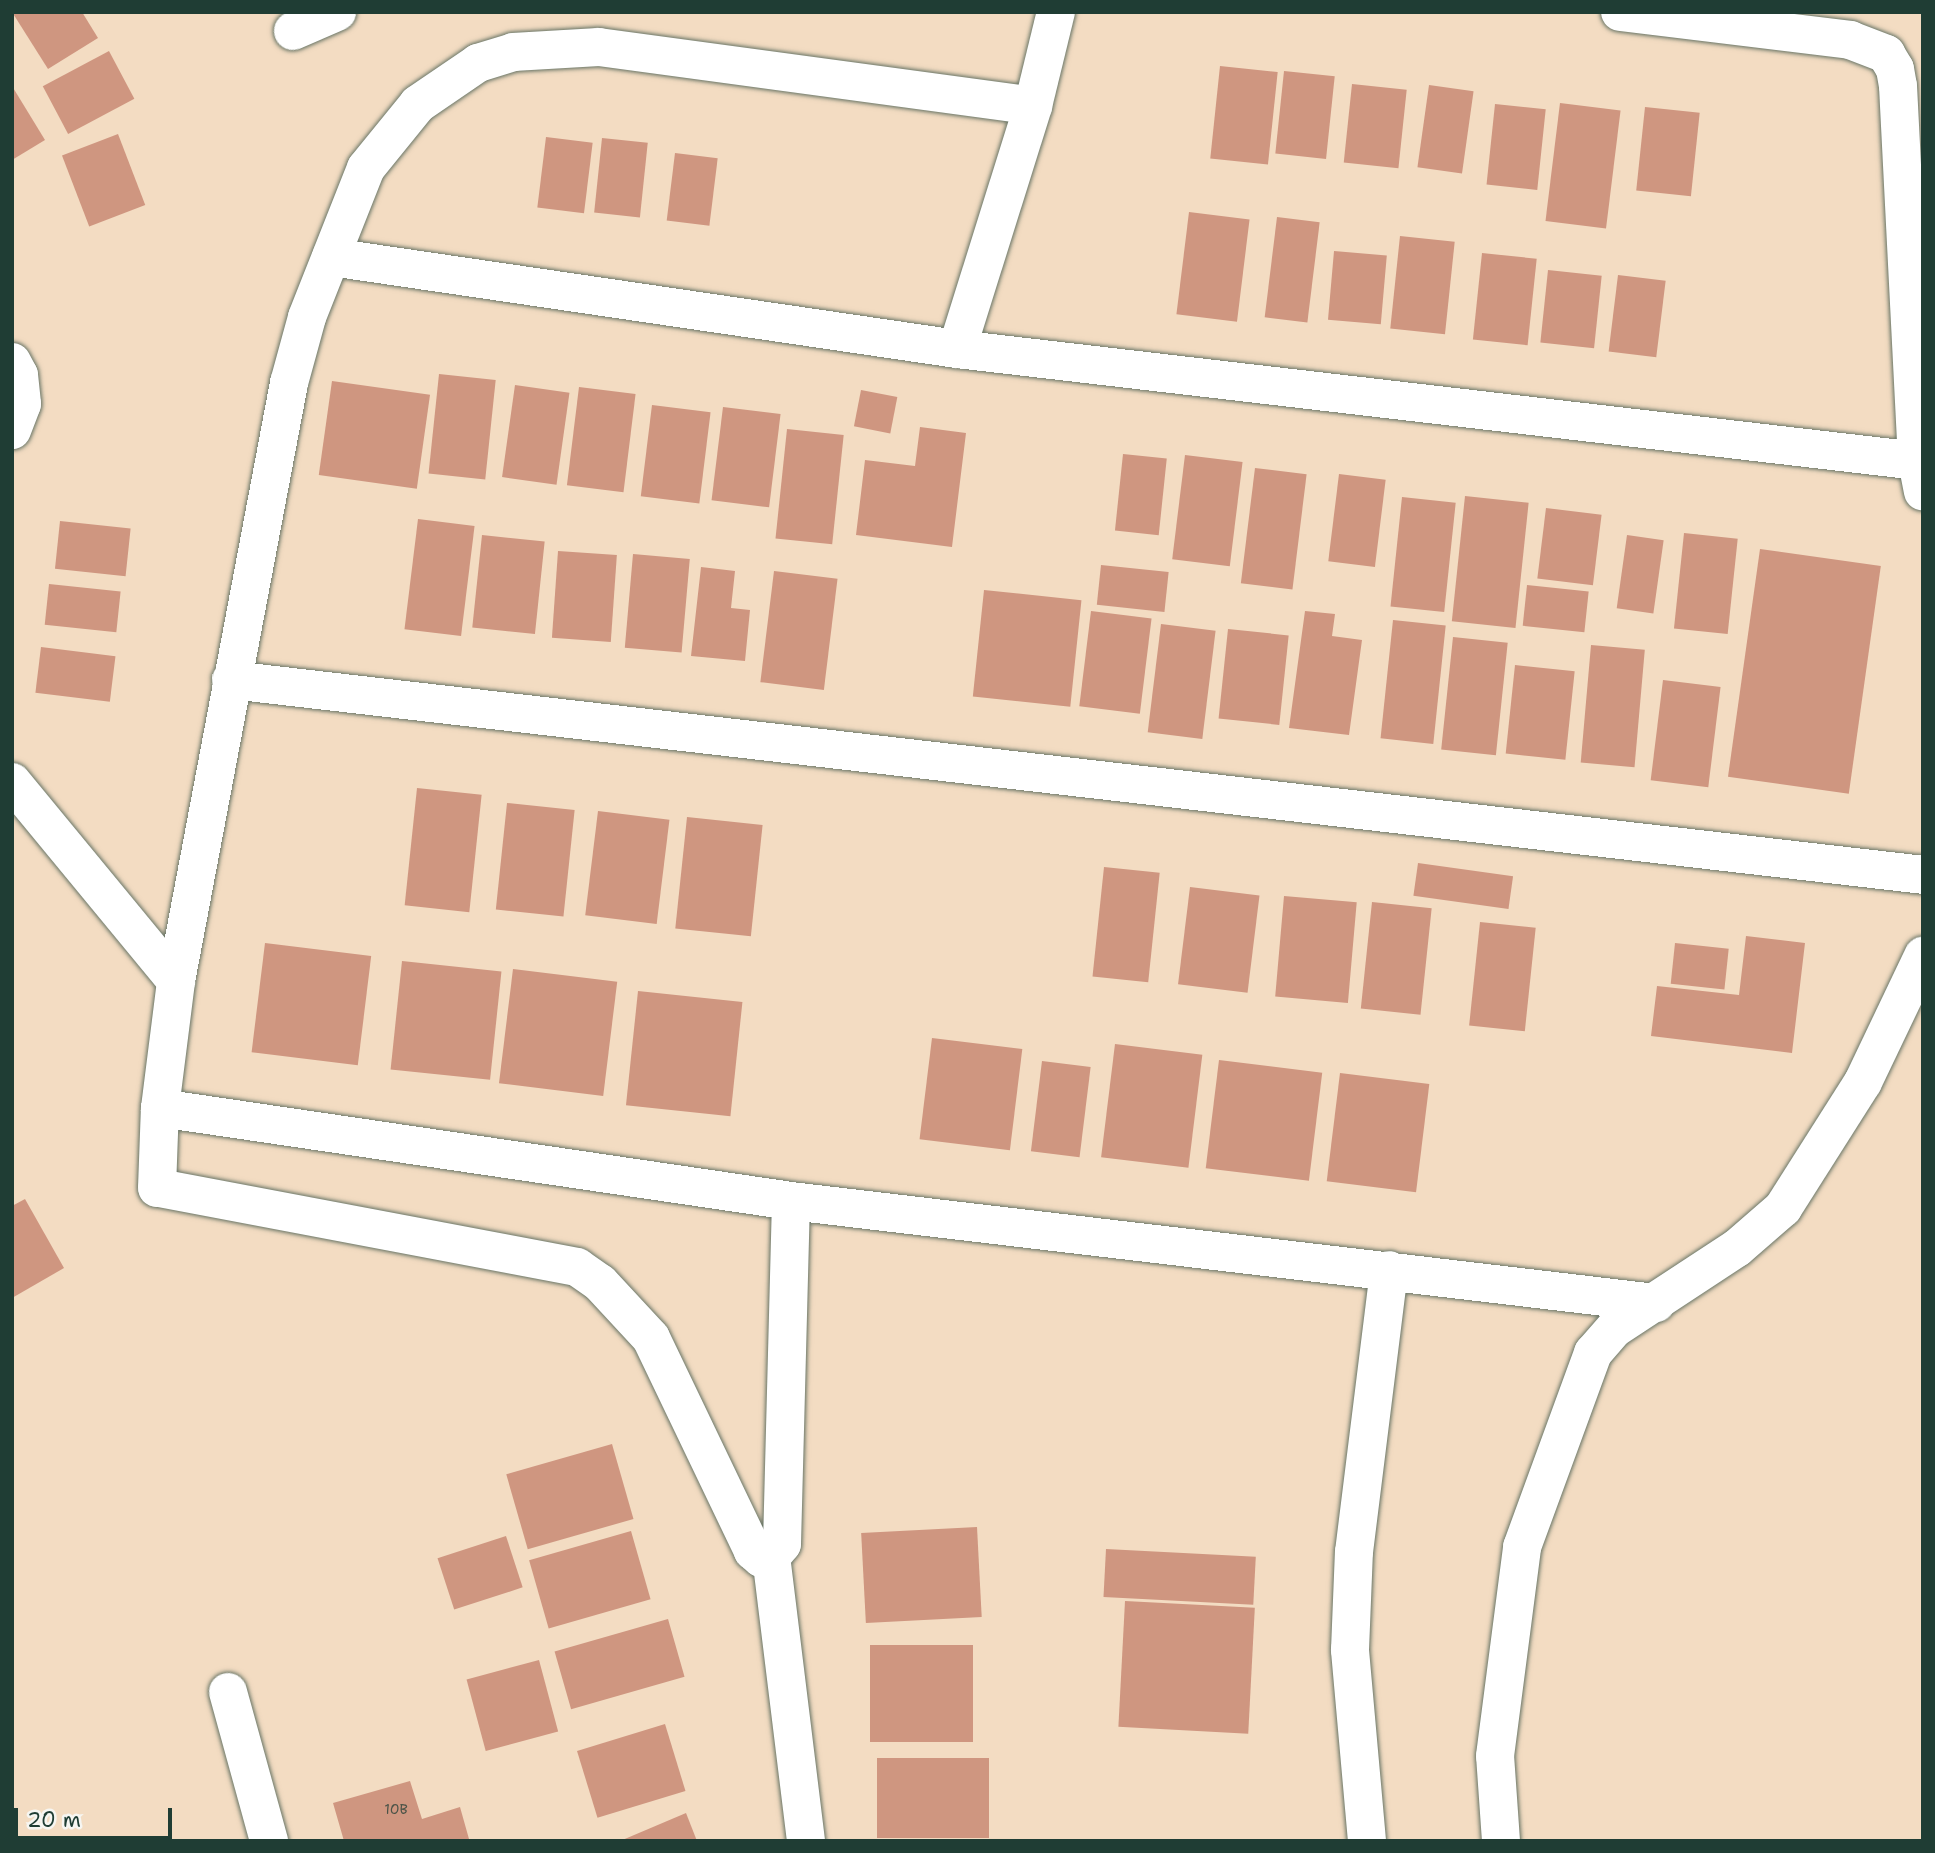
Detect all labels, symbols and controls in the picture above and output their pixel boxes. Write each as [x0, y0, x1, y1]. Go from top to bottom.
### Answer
scale bar [18, 1794, 175, 1838]
house number: 10B [384, 1801, 408, 1817]
text: 20 m [27, 1806, 81, 1834]

